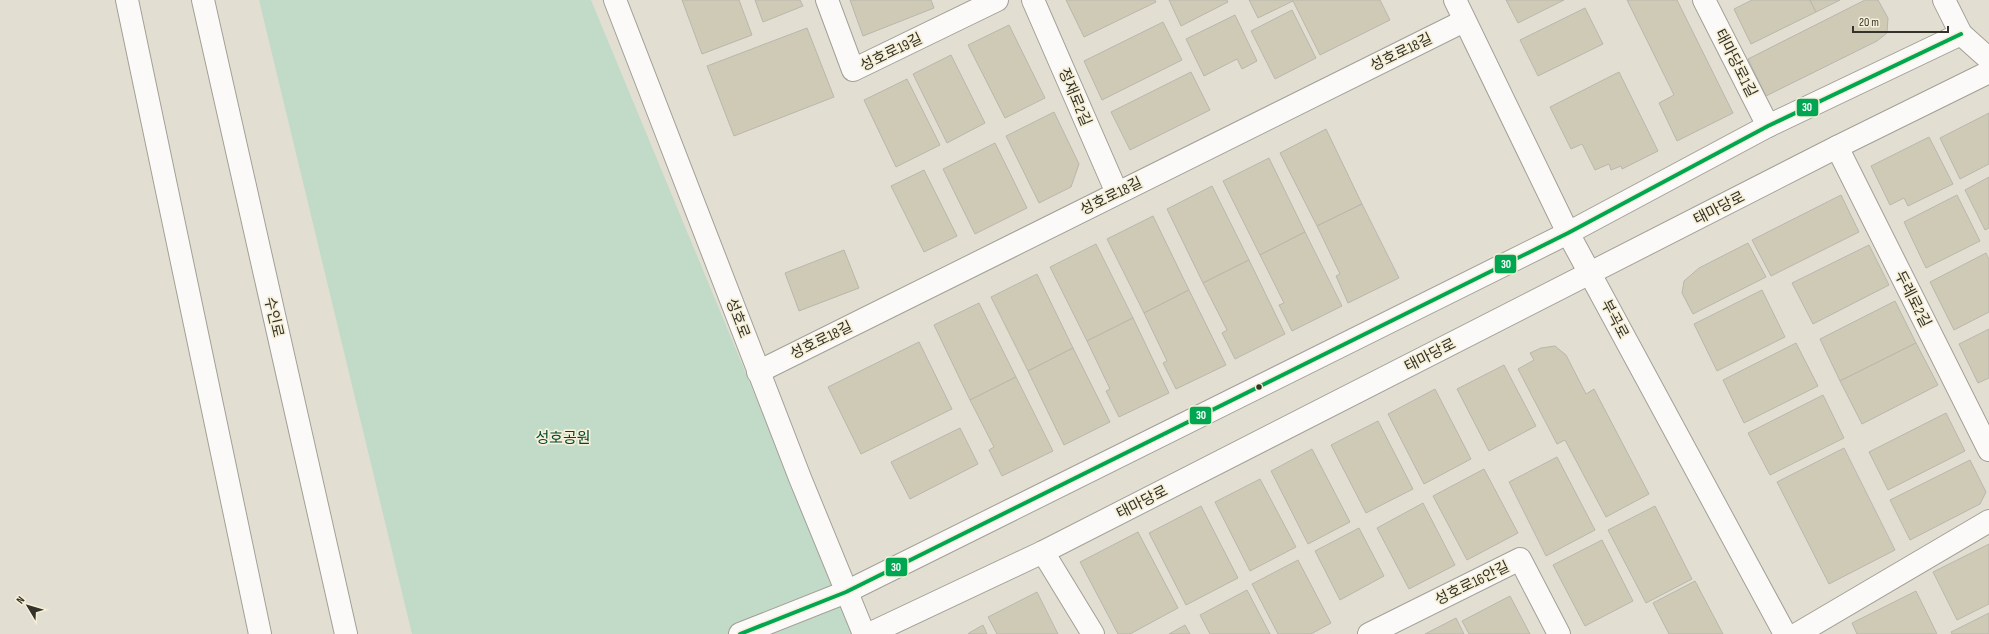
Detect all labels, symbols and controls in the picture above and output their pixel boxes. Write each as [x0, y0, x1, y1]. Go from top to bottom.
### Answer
scale bar [1853, 8, 1948, 34]
text: 20 m [1859, 15, 1879, 30]
street label: 태마당로1길 [1710, 26, 1761, 101]
street label: 성호로19길 [857, 29, 926, 76]
street label: 성호로18길 [1367, 29, 1436, 76]
street label: 정재로2길 [1054, 65, 1095, 129]
line badge: 30 [1796, 98, 1819, 117]
text: 30 [1802, 101, 1812, 114]
street label: 성호로18길 [1077, 173, 1146, 220]
street label: 태마당로 [1690, 187, 1748, 229]
line badge: 30 [1494, 254, 1517, 274]
text: 30 [1501, 258, 1511, 271]
street label: 두레로2길 [1890, 268, 1935, 331]
street label: 수인로 [260, 295, 287, 339]
street label: 성호로 [721, 295, 754, 341]
street label: 부곡로 [1596, 296, 1633, 342]
street label: 성호로18길 [787, 317, 856, 364]
street label: 태마당로 [1401, 334, 1459, 376]
unlabelled marker [1254, 382, 1264, 392]
line badge: 30 [1189, 406, 1212, 425]
text: 30 [1196, 409, 1206, 422]
park label: 성호공원 [535, 429, 591, 448]
street label: 태마당로 [1113, 481, 1171, 523]
line badge: 30 [885, 557, 908, 577]
street label: 성호로16안길 [1432, 557, 1513, 610]
text: 30 [891, 561, 901, 574]
north arrow [8, 586, 48, 626]
text: N [14, 594, 28, 606]

